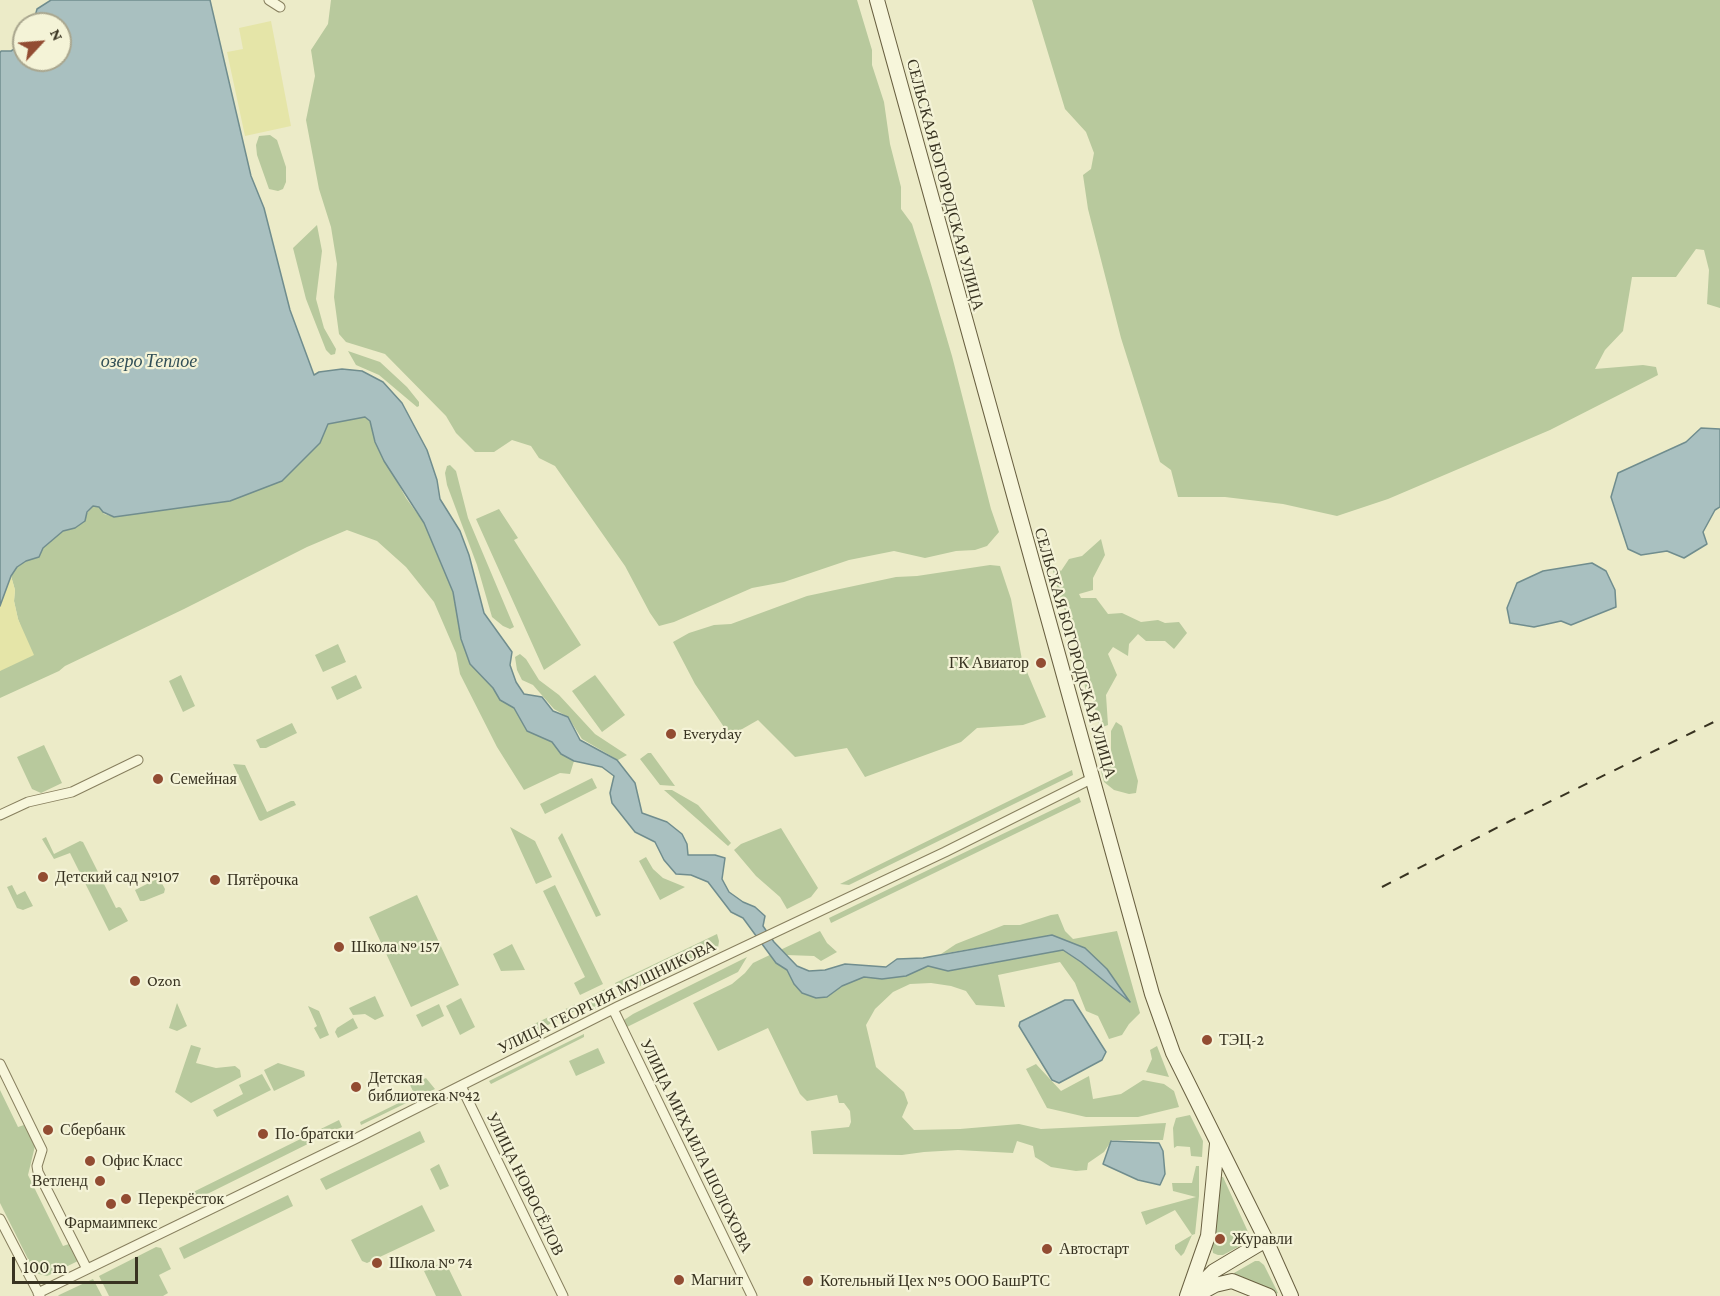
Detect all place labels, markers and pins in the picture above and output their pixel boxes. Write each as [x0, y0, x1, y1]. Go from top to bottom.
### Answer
place label: ГК Авиатор [949, 653, 1029, 673]
marker: ГК Авиатор [1034, 656, 1048, 670]
place label: Everyday [683, 724, 742, 744]
marker: Everyday [664, 727, 678, 741]
place label: Семейная [170, 769, 237, 789]
marker: Семейная [151, 772, 165, 786]
place label: Детский сад №107 [55, 867, 179, 887]
marker: Детский сад №107 [36, 870, 50, 884]
place label: Пятёрочка [227, 870, 298, 890]
marker: Пятёрочка [208, 873, 222, 887]
place label: Школа № 157 [351, 937, 440, 957]
marker: Школа № 157 [332, 940, 346, 954]
place label: Ozon [147, 971, 181, 991]
marker: Ozon [128, 974, 142, 988]
place label: ТЭЦ-2 [1219, 1030, 1264, 1050]
marker: ТЭЦ-2 [1200, 1033, 1214, 1047]
place label: Детская библиотека №42 [368, 1068, 480, 1106]
marker: Детская библиотека №42 [349, 1080, 363, 1094]
place label: Сбербанк [60, 1120, 125, 1140]
marker: Сбербанк [41, 1123, 55, 1137]
place label: По-братски [275, 1124, 354, 1144]
marker: По-братски [256, 1127, 270, 1141]
place label: Офис Класс [102, 1151, 183, 1171]
marker: Офис Класс [83, 1154, 97, 1168]
place label: Ветленд [32, 1171, 88, 1191]
marker: Ветленд [93, 1174, 107, 1188]
place label: Перекрёсток [138, 1189, 224, 1209]
marker: Перекрёсток [119, 1192, 133, 1206]
marker: Фармаимпекс [104, 1197, 118, 1211]
place label: Фармаимпекс [64, 1213, 158, 1233]
place label: Журавли [1232, 1229, 1293, 1249]
marker: Журавли [1213, 1232, 1227, 1246]
place label: Автостарт [1059, 1239, 1129, 1259]
marker: Автостарт [1040, 1242, 1054, 1256]
place label: Школа № 74 [389, 1253, 473, 1273]
marker: Школа № 74 [370, 1256, 384, 1270]
place label: Магнит [691, 1270, 743, 1290]
place label: Котельный Цех №5 ООО БашРТС [820, 1271, 1050, 1291]
marker: Магнит [672, 1273, 686, 1287]
marker: Котельный Цех №5 ООО БашРТС [801, 1274, 815, 1288]

